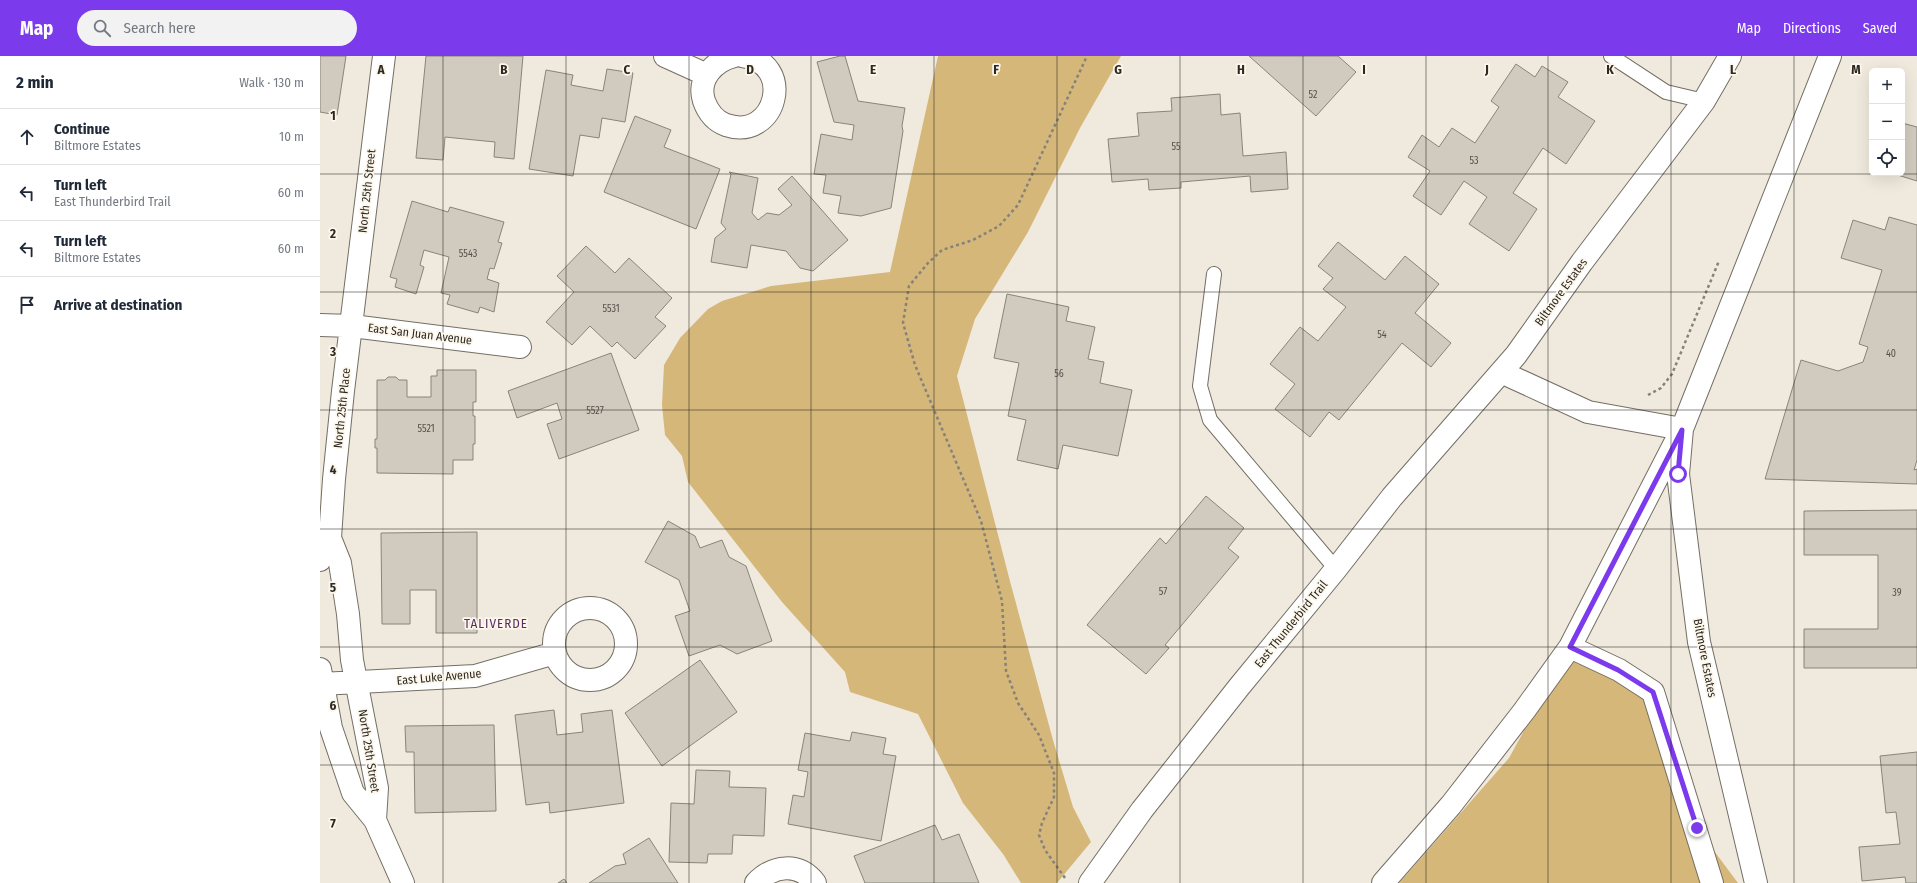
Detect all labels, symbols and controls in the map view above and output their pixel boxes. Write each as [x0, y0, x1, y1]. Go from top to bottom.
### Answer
search box [77, 10, 357, 46]
text: Map [20, 17, 53, 40]
icon: search [91, 17, 113, 39]
text: Search here [123, 19, 196, 37]
text: Map [1737, 20, 1761, 37]
text: Directions [1783, 20, 1841, 37]
text: Saved [1863, 20, 1897, 37]
text: A [376, 62, 385, 77]
text: B [500, 62, 508, 77]
text: C [624, 62, 631, 77]
text: D [746, 62, 754, 77]
text: E [870, 62, 876, 77]
text: F [993, 62, 999, 77]
text: G [1114, 62, 1122, 77]
text: H [1237, 62, 1245, 77]
text: I [1362, 62, 1366, 77]
text: J [1484, 62, 1489, 77]
text: K [1606, 62, 1614, 77]
text: L [1730, 62, 1736, 77]
text: M [1851, 62, 1861, 77]
map controls [1869, 68, 1905, 176]
button: + [1869, 68, 1905, 104]
text: 2 min [16, 72, 54, 93]
text: Walk · 130 m [239, 75, 304, 90]
house number: 52 [1309, 89, 1318, 101]
button: − [1869, 104, 1905, 140]
text: 1 [330, 108, 336, 123]
text: Continue [54, 120, 110, 138]
icon: ahead [16, 126, 38, 148]
text: 10 m [279, 129, 304, 144]
text: Biltmore Estates [54, 138, 141, 153]
button: locate [1869, 140, 1905, 176]
house number: 55 [1171, 141, 1181, 153]
street label: North 25th Street [356, 148, 378, 234]
house number: 53 [1469, 155, 1479, 167]
text: Turn left [54, 176, 107, 194]
icon: left [16, 182, 38, 204]
text: 60 m [278, 185, 304, 200]
text: East Thunderbird Trail [54, 194, 171, 209]
text: 2 [329, 226, 336, 241]
text: Turn left [54, 232, 107, 250]
icon: left [16, 238, 38, 260]
text: 60 m [278, 241, 304, 256]
house number: 5543 [459, 248, 478, 260]
text: Biltmore Estates [54, 250, 141, 265]
street label: Biltmore Estates [1532, 256, 1590, 328]
icon: arrive [16, 294, 38, 316]
text: Arrive at destination [54, 296, 182, 314]
house number: 5531 [602, 303, 620, 315]
street label: East San Juan Avenue [367, 321, 473, 347]
house number: 54 [1377, 329, 1387, 341]
text: 3 [329, 344, 336, 359]
house number: 40 [1886, 348, 1896, 360]
street label: North 25th Place [331, 367, 353, 449]
house number: 56 [1054, 368, 1064, 380]
house number: 5527 [586, 405, 604, 417]
house number: 5521 [417, 423, 435, 435]
text: 4 [330, 462, 337, 477]
route start [1669, 465, 1687, 483]
street label: East Thunderbird Trail [1252, 578, 1330, 670]
text: 5 [330, 580, 336, 595]
house number: 57 [1159, 586, 1167, 598]
house number: 39 [1892, 587, 1902, 599]
district label: TALIVERDE [464, 616, 528, 631]
street label: Biltmore Estates [1690, 617, 1720, 699]
street label: East Luke Avenue [396, 666, 482, 688]
text: 6 [330, 698, 337, 713]
street label: North 25th Street [356, 708, 383, 794]
text: 7 [330, 816, 336, 831]
route end [1688, 819, 1706, 837]

